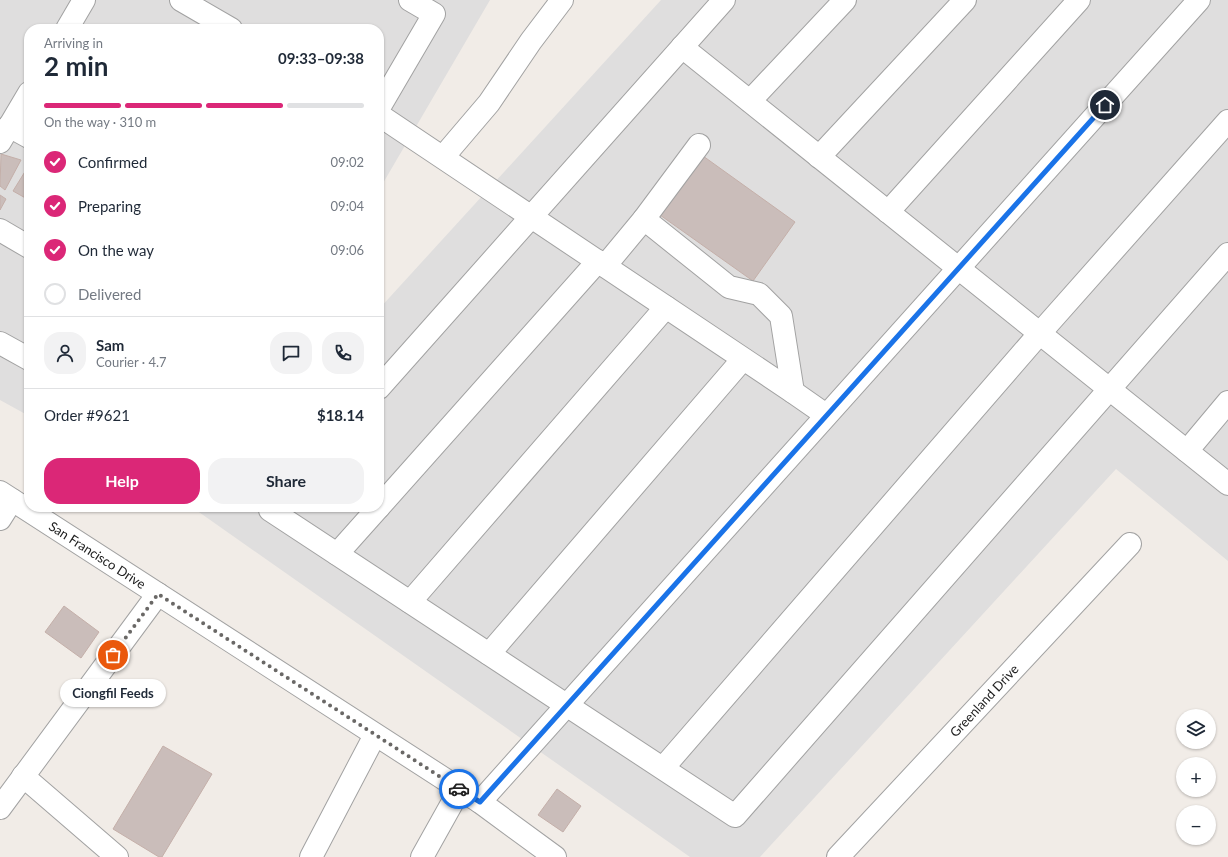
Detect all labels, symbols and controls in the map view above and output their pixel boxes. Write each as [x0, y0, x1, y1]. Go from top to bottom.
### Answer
text: Arriving in [44, 35, 103, 51]
text: 09:33–09:38 [278, 49, 364, 67]
text: 2 min [44, 50, 108, 82]
pin [1088, 88, 1122, 122]
icon: home [1094, 94, 1116, 116]
text: On the way · 310 m [44, 114, 156, 130]
icon: check [44, 151, 66, 173]
text: Confirmed [78, 153, 147, 171]
text: 09:02 [331, 154, 364, 170]
icon: check [44, 195, 66, 217]
text: Preparing [78, 197, 141, 215]
text: 09:04 [331, 198, 364, 214]
icon: check [44, 239, 66, 261]
text: On the way [78, 241, 154, 259]
text: 09:06 [331, 242, 364, 258]
text: Delivered [78, 285, 141, 303]
button: person [44, 332, 86, 374]
button: chat [270, 332, 312, 374]
button: phone [322, 332, 364, 374]
text: Sam [96, 336, 124, 354]
text: Courier · 4.7 [96, 354, 167, 370]
text: Order #9621 [44, 406, 130, 424]
text: $18.14 [317, 406, 364, 424]
button: Help [44, 458, 200, 504]
button: Share [208, 458, 364, 504]
street label: San Francisco Drive [46, 518, 149, 592]
pin [96, 638, 130, 672]
icon: bag [102, 644, 124, 666]
street label: Greenland Drive [946, 661, 1022, 740]
callout: Ciongfil Feeds [60, 679, 166, 707]
text: Ciongfil Feeds [72, 685, 154, 701]
map controls [1176, 709, 1216, 845]
button: layers [1176, 709, 1216, 749]
button: + [1176, 757, 1216, 797]
courier [439, 769, 479, 809]
icon: car [448, 778, 470, 800]
button: − [1176, 805, 1216, 845]

